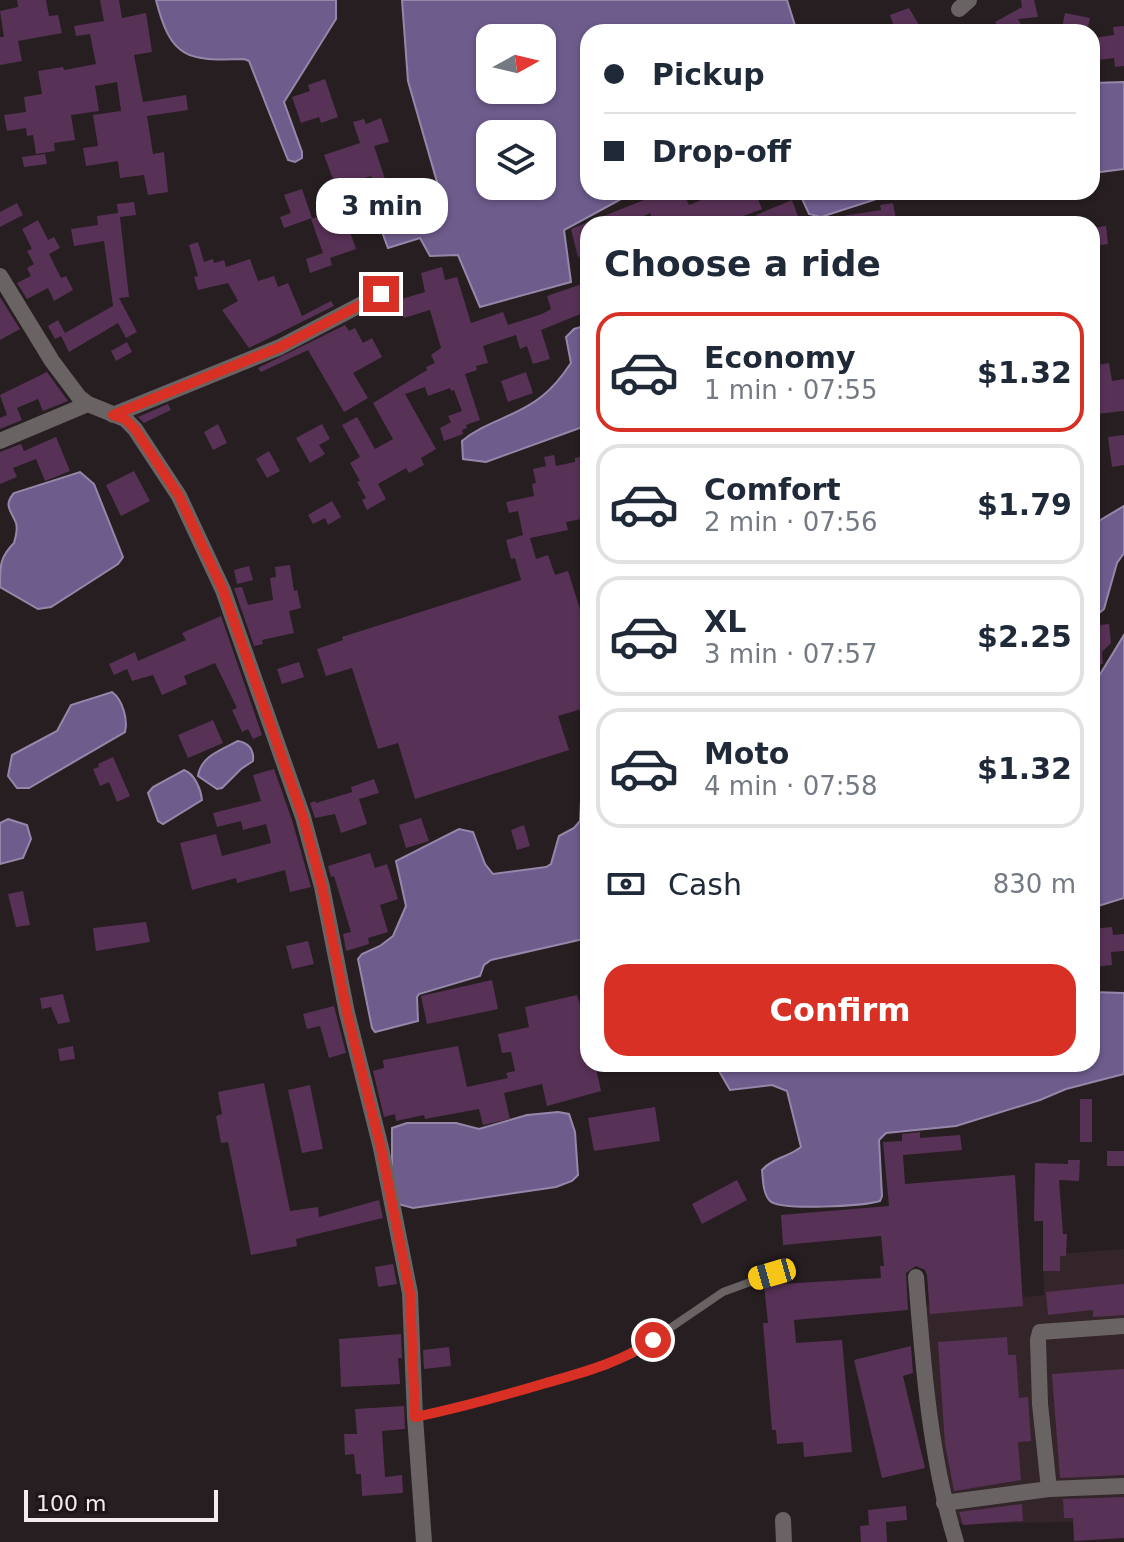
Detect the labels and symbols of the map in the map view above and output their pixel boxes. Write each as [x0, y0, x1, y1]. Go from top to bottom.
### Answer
north arrow [476, 24, 556, 104]
callout: 3 min [315, 178, 447, 234]
route end [363, 276, 399, 312]
car [746, 1256, 798, 1292]
route start [635, 1322, 671, 1358]
scale bar [24, 1486, 218, 1522]

